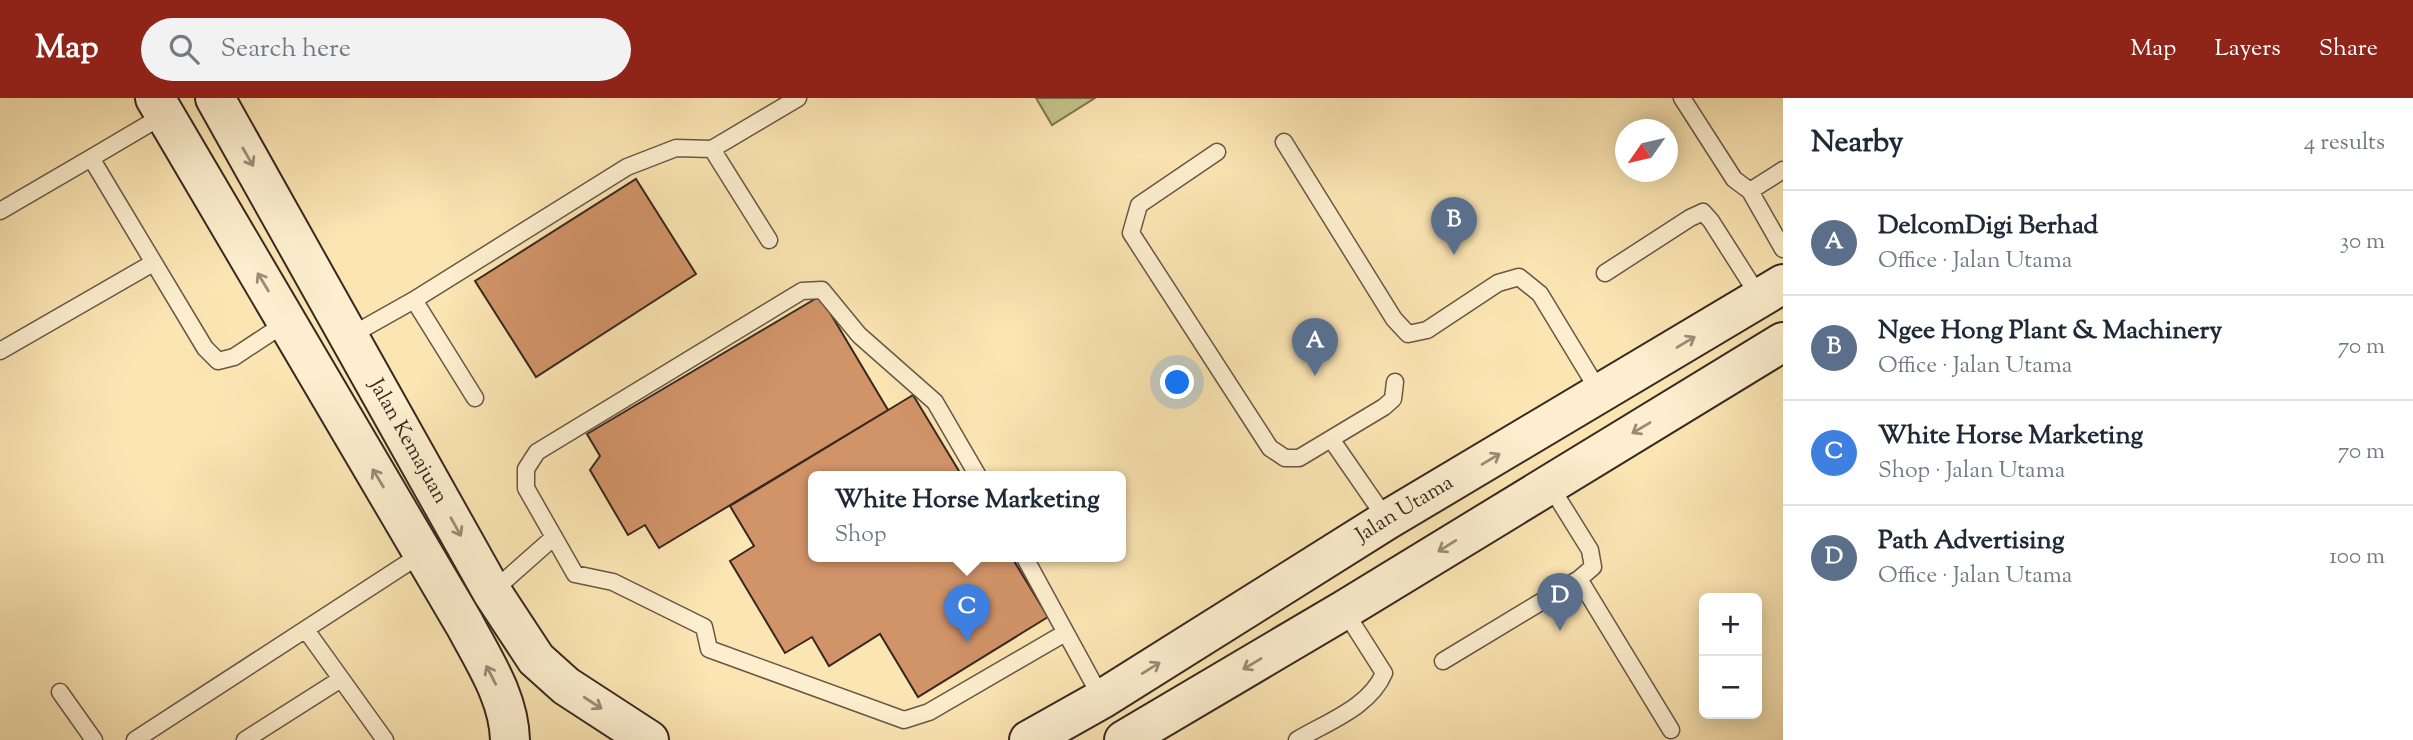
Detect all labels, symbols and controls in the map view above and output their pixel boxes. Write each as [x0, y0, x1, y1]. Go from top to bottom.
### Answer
search box [141, 18, 631, 81]
text: Map [35, 25, 99, 73]
icon: search [165, 30, 203, 68]
text: Search here [221, 31, 351, 68]
text: Map [2130, 32, 2176, 66]
text: Layers [2214, 32, 2281, 66]
text: Share [2319, 32, 2378, 66]
north arrow [1615, 119, 1678, 182]
text: Nearby [1811, 122, 1903, 165]
text: 4 results [2304, 127, 2385, 160]
one-way arrow [242, 147, 256, 167]
pin: B [1431, 197, 1477, 255]
text: DelcomDigi Berhad [1878, 208, 2098, 245]
text: A [1825, 226, 1843, 259]
text: 30 m [2340, 226, 2385, 259]
text: Office · Jalan Utama [1878, 245, 2072, 278]
one-way arrow [255, 272, 269, 292]
text: Ngee Hong Plant & Machinery [1878, 313, 2222, 350]
pin: A [1292, 318, 1338, 376]
text: B [1827, 331, 1841, 364]
text: 70 m [2338, 331, 2385, 364]
one-way arrow [1675, 335, 1696, 348]
text: Office · Jalan Utama [1878, 350, 2072, 383]
your location [1160, 365, 1194, 399]
street label: Jalan Kemajuan [360, 373, 455, 510]
text: White Horse Marketing [1878, 418, 2143, 455]
one-way arrow [1631, 421, 1651, 435]
text: C [1825, 436, 1843, 469]
text: 70 m [2338, 436, 2385, 469]
one-way arrow [1480, 451, 1500, 465]
text: Shop · Jalan Utama [1878, 455, 2065, 488]
one-way arrow [371, 468, 385, 488]
street label: Jalan Utama [1349, 468, 1460, 551]
popup [808, 471, 1126, 562]
text: White Horse Marketing [834, 482, 1100, 519]
one-way arrow [449, 516, 463, 536]
text: Shop [834, 519, 887, 552]
text: Path Advertising [1878, 523, 2064, 560]
one-way arrow [1437, 540, 1457, 554]
text: D [1825, 541, 1843, 574]
text: 100 m [2329, 541, 2385, 574]
text: Office · Jalan Utama [1878, 560, 2072, 593]
pin: D [1537, 573, 1583, 631]
pin: C [944, 584, 990, 642]
map controls [1699, 593, 1762, 719]
button: + [1699, 593, 1762, 656]
button: − [1699, 656, 1762, 719]
one-way arrow [1242, 658, 1263, 671]
one-way arrow [1141, 661, 1161, 675]
one-way arrow [484, 665, 498, 686]
one-way arrow [583, 696, 602, 711]

